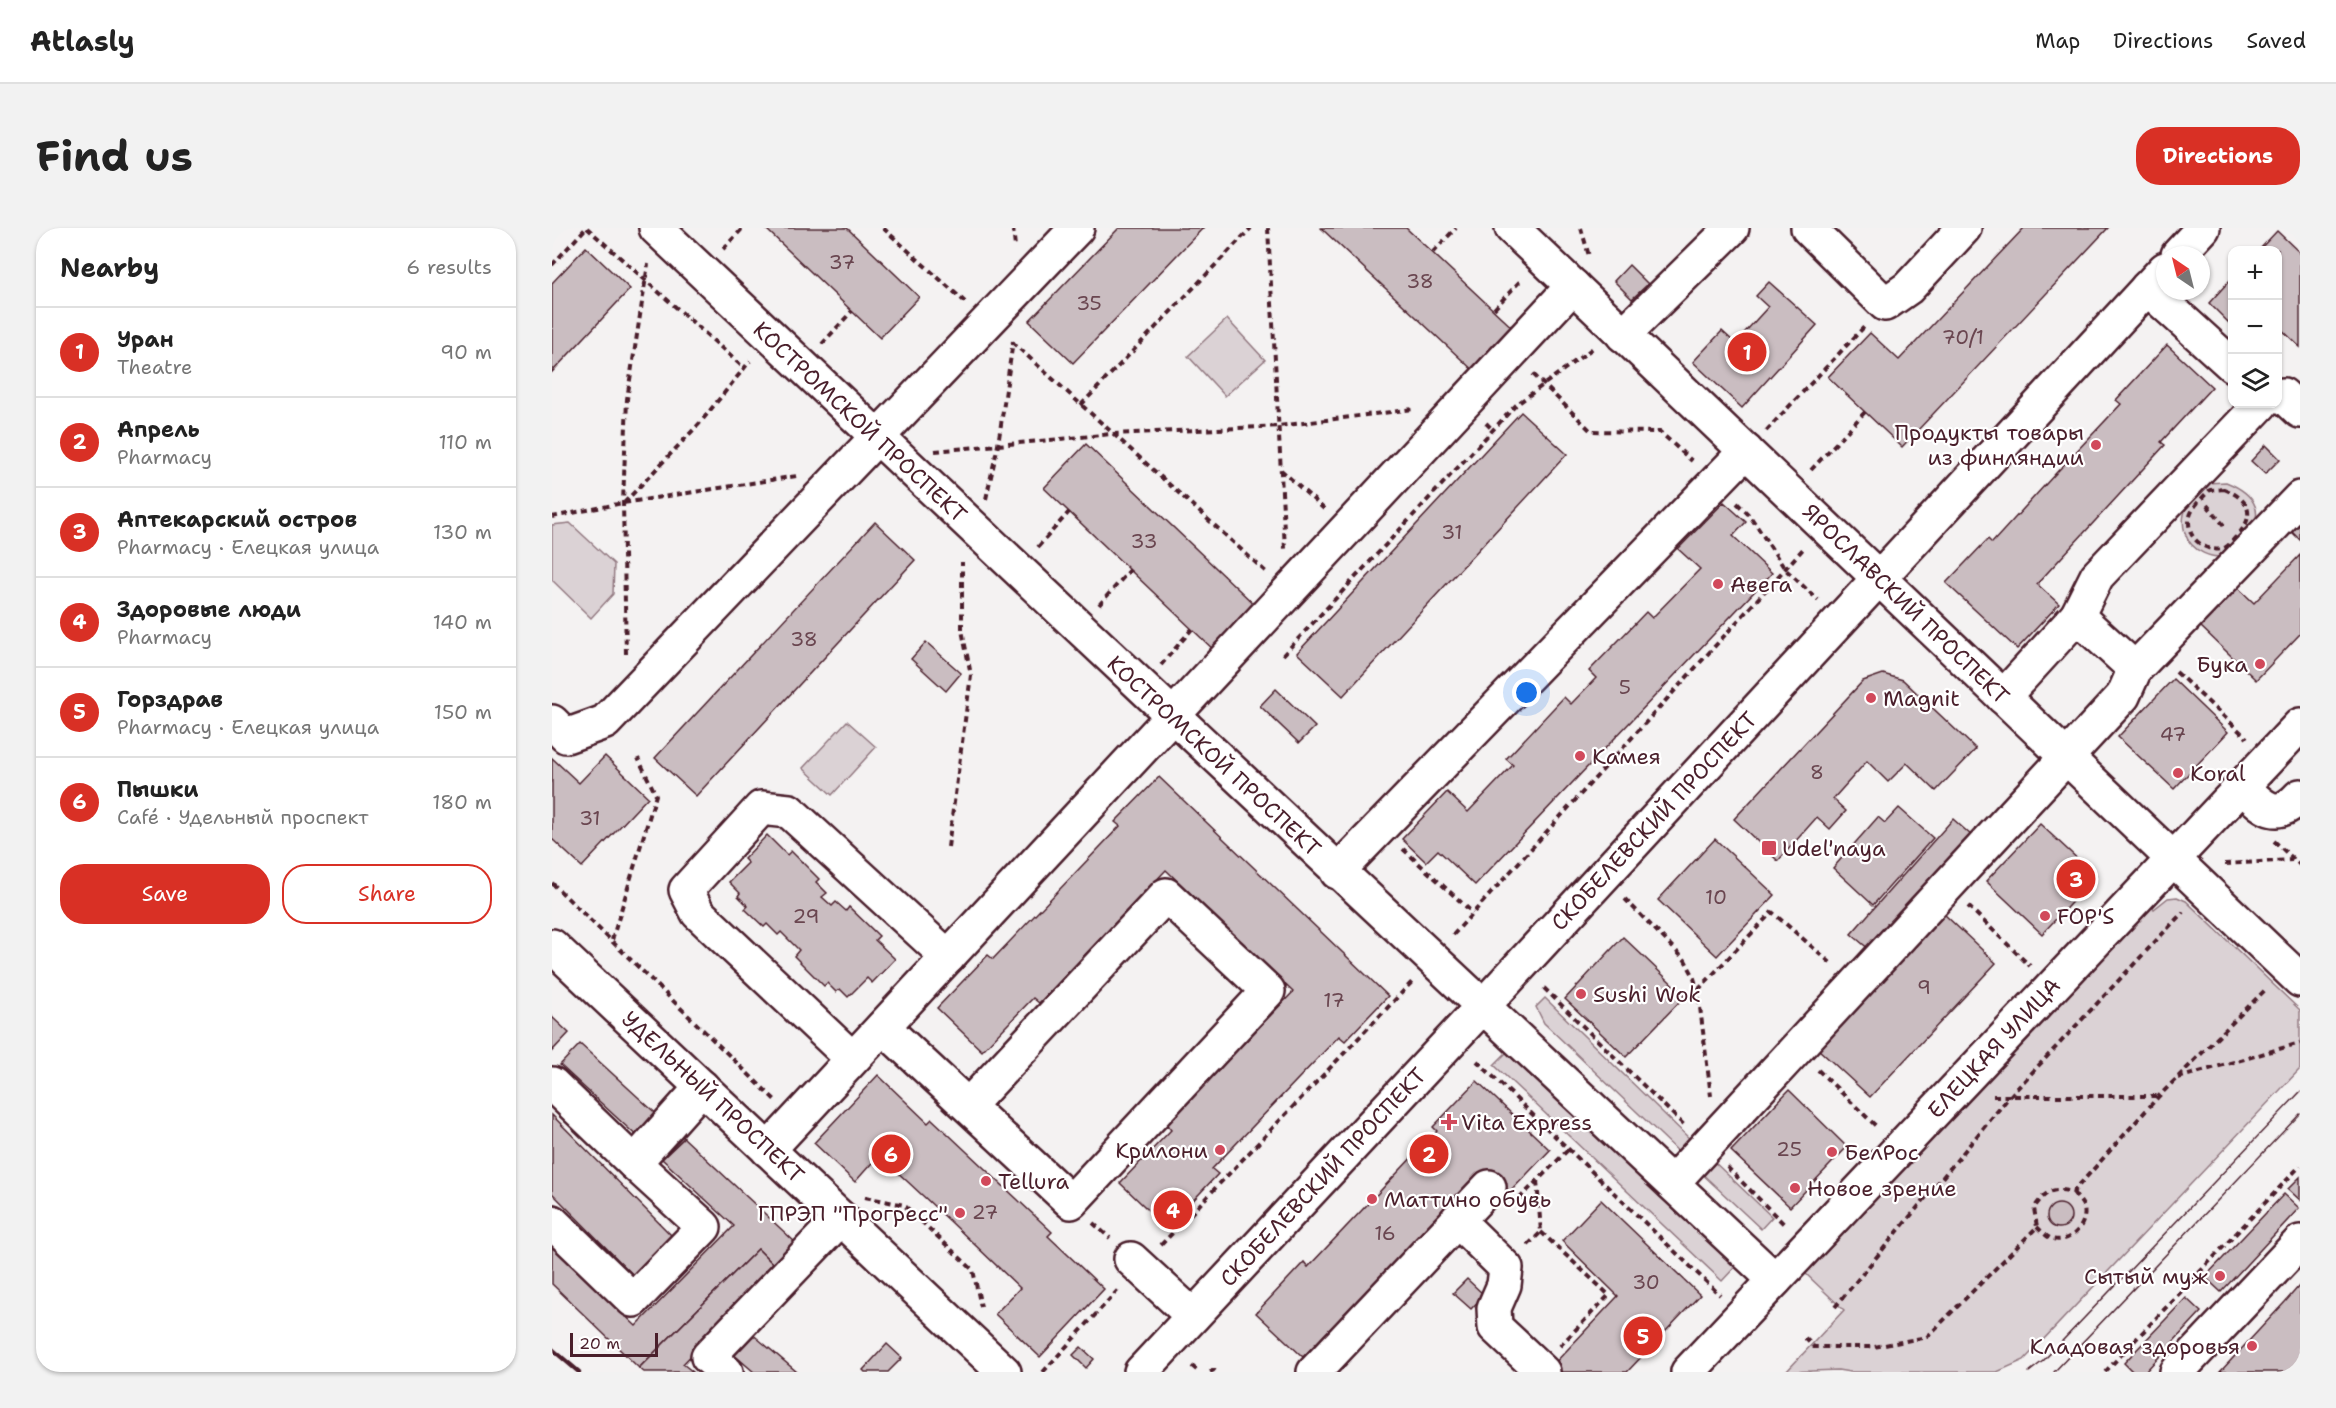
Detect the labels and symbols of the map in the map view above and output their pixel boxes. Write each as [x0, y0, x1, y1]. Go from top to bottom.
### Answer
north arrow [2156, 246, 2210, 300]
house number: 37 [829, 249, 855, 275]
house number: 38 [1406, 268, 1434, 294]
house number: 35 [1076, 290, 1102, 316]
street label: КОСТРОМСКОЙ ПРОСПЕКТ [747, 315, 973, 529]
house number: 70/1 [1942, 324, 1984, 350]
pin: 1 [1728, 330, 1766, 374]
place label: Продукты товары из финляндии [1894, 418, 2084, 472]
marker: Продукты товары из финляндии [2089, 438, 2103, 452]
street label: ЯРОСЛАВСКИЙ ПРОСПЕКТ [1796, 497, 2016, 711]
house number: 31 [1441, 519, 1463, 545]
house number: 33 [1131, 528, 1157, 554]
place label: Авега [1730, 570, 1793, 599]
marker: Авега [1711, 577, 1725, 591]
house number: 38 [790, 626, 818, 652]
street label: КОСТРОМСКОЙ ПРОСПЕКТ [1101, 649, 1327, 863]
place label: Бука [2196, 650, 2248, 679]
marker: Бука [2253, 657, 2267, 671]
house number: 5 [1619, 674, 1631, 700]
your location [1512, 678, 1541, 707]
place label: Magnit [1883, 684, 1960, 713]
marker: Magnit [1864, 691, 1878, 705]
street label: СКОБЕЛЕВСКИЙ ПРОСПЕКТ [1545, 705, 1764, 937]
house number: 47 [2160, 721, 2186, 747]
place label: Камея [1592, 742, 1661, 771]
marker: Камея [1573, 749, 1587, 763]
house number: 8 [1810, 759, 1824, 785]
place label: Koral [2190, 759, 2246, 788]
marker: Koral [2171, 766, 2185, 780]
house number: 31 [579, 805, 601, 831]
place label: Udel'naya [1782, 834, 1886, 863]
marker: Udel'naya [1760, 839, 1778, 857]
pin: 3 [2056, 856, 2096, 902]
house number: 10 [1705, 884, 1727, 910]
place label: FOP'S [2057, 902, 2114, 931]
house number: 29 [793, 903, 819, 929]
marker: FOP'S [2038, 909, 2052, 923]
street label: ЕЛЕЦКАЯ УЛИЦА [1921, 971, 2067, 1125]
house number: 9 [1917, 974, 1931, 1000]
place label: Sushi Wok [1593, 980, 1701, 1009]
house number: 17 [1323, 987, 1345, 1013]
marker: Sushi Wok [1574, 987, 1588, 1001]
street label: УДЕЛЬНЫЙ ПРОСПЕКТ [615, 1005, 811, 1190]
street label: СКОБЕЛЕВСКИЙ ПРОСПЕКТ [1214, 1061, 1433, 1293]
place label: Vita Express [1461, 1108, 1592, 1137]
marker: Vita Express [1442, 1115, 1456, 1129]
pin: 6 [872, 1132, 910, 1176]
pin: 2 [1410, 1132, 1448, 1176]
place label: Крилони [1115, 1136, 1208, 1165]
house number: 25 [1776, 1136, 1802, 1162]
place label: БелРос [1844, 1138, 1919, 1167]
marker: Крилони [1213, 1143, 1227, 1157]
marker: БелРос [1825, 1145, 1839, 1159]
place label: Tellura [998, 1167, 1069, 1196]
marker: Tellura [979, 1174, 993, 1188]
place label: Новое зрение [1807, 1174, 1957, 1203]
marker: Новое зрение [1788, 1181, 1802, 1195]
place label: Маттино обувь [1384, 1185, 1551, 1214]
pin: 4 [1154, 1188, 1192, 1232]
marker: Маттино обувь [1365, 1192, 1379, 1206]
place label: ГПРЭП "Прогресс" [758, 1199, 948, 1228]
house number: 27 [972, 1199, 998, 1225]
marker: ГПРЭП "Прогресс" [953, 1206, 967, 1220]
house number: 16 [1374, 1220, 1396, 1246]
place label: Сытый муж [2084, 1262, 2209, 1291]
house number: 30 [1632, 1269, 1660, 1295]
marker: Сытый муж [2213, 1269, 2227, 1283]
pin: 5 [1624, 1314, 1662, 1358]
scale bar [570, 1330, 658, 1358]
place label: Кладовая здоровья [2030, 1332, 2240, 1361]
marker: Кладовая здоровья [2245, 1339, 2259, 1353]

